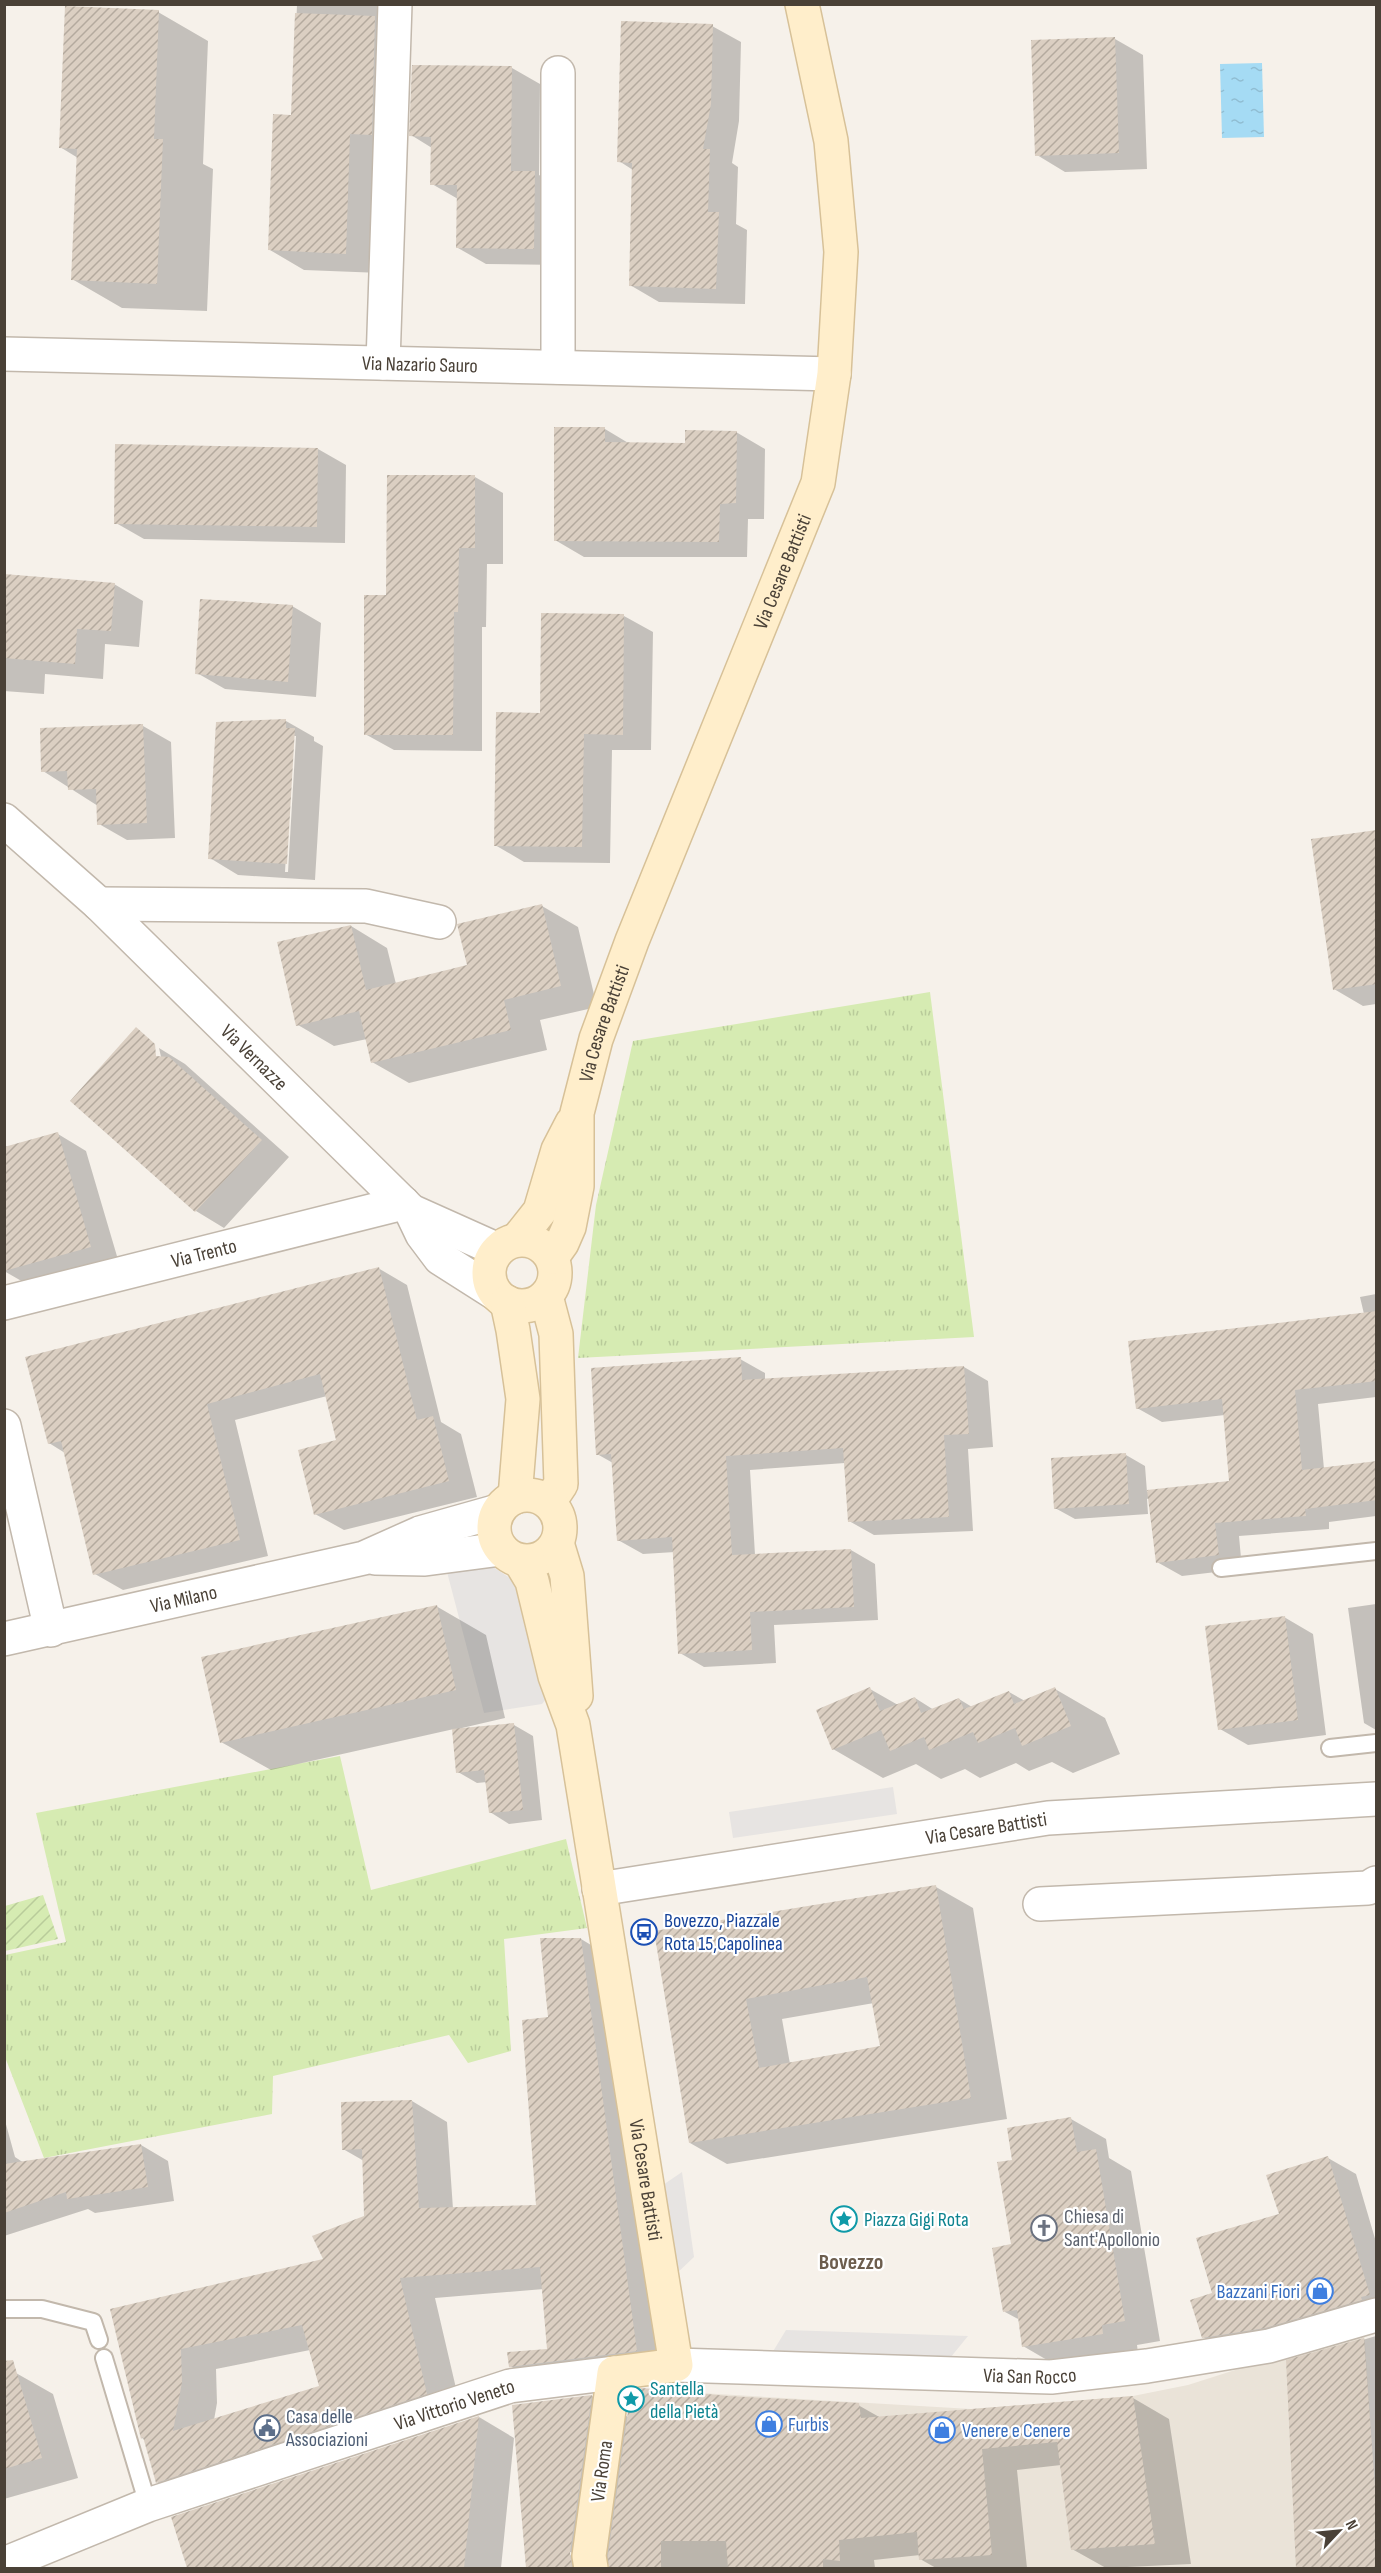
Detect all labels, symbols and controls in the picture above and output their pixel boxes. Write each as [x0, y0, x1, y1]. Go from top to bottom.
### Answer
street label: Via Nazario Sauro [362, 352, 478, 378]
street label: Via Cesare Battisti [749, 511, 817, 633]
street label: Via Cesare Battisti [574, 962, 635, 1085]
street label: Via Vernazze [215, 1020, 292, 1096]
street label: Via Trento [169, 1234, 239, 1274]
street label: Via Milano [148, 1580, 219, 1619]
street label: Via Cesare Battisti [924, 1807, 1049, 1850]
place label: Bovezzo, Piazzale Rota 15,Capolinea [664, 1909, 783, 1956]
bus stop icon: Bovezzo, Piazzale Rota 15,Capolinea [629, 1917, 659, 1947]
street label: Via Cesare Battisti [624, 2118, 667, 2242]
place icon: Piazza Gigi Rota [829, 2204, 859, 2234]
place label: Chiesa di Sant'Apollonio [1064, 2205, 1160, 2252]
place label: Piazza Gigi Rota [864, 2208, 969, 2232]
church icon: Chiesa di Sant'Apollonio [1029, 2213, 1059, 2243]
district label: Bovezzo [819, 2249, 883, 2276]
shop icon: Bazzani Fiori [1305, 2276, 1335, 2306]
place label: Bazzani Fiori [1216, 2280, 1300, 2304]
street label: Via San Rocco [983, 2363, 1078, 2390]
street label: Via Vittorio Veneto [391, 2374, 518, 2436]
place label: Santella della Pietà [650, 2377, 719, 2424]
place icon: Santella della Pietà [616, 2384, 646, 2414]
place label: Casa delle Associazioni [285, 2405, 368, 2452]
shop icon: Furbis [754, 2409, 784, 2439]
public building icon: Casa delle Associazioni [252, 2413, 282, 2443]
place label: Furbis [788, 2413, 829, 2437]
shop icon: Venere e Cenere [927, 2415, 957, 2445]
place label: Venere e Cenere [962, 2419, 1071, 2443]
street label: Via Roma [586, 2439, 618, 2503]
north arrow [1309, 2501, 1369, 2561]
text: N [1341, 2517, 1362, 2533]

